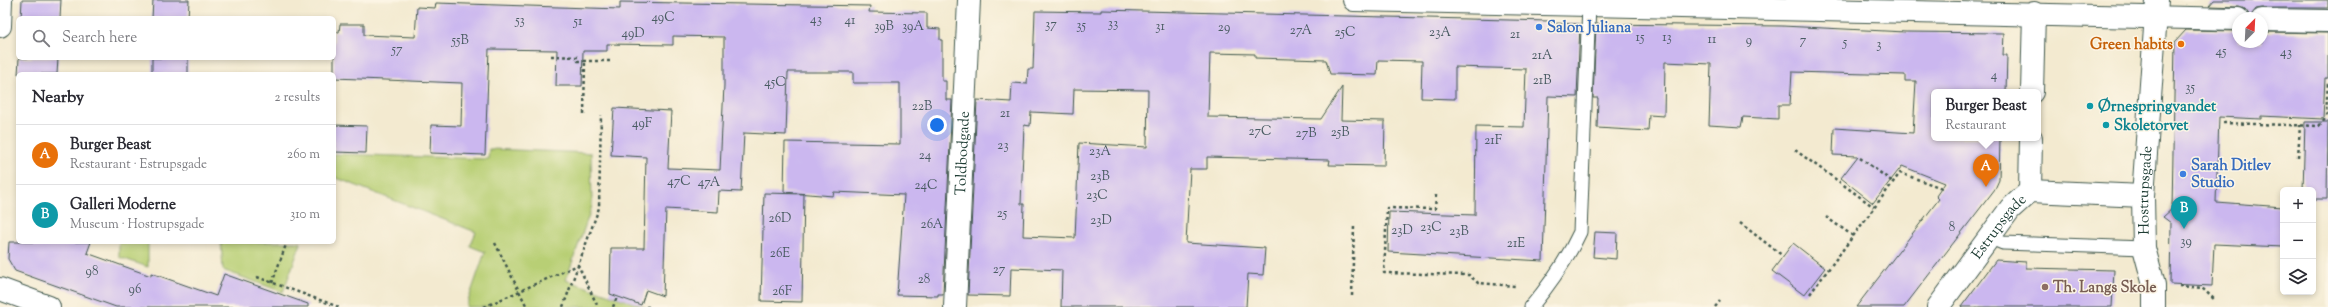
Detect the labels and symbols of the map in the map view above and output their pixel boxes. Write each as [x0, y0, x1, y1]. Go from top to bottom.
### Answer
house number: 49C [651, 9, 675, 27]
house number: 43 [810, 11, 822, 29]
house number: 53 [514, 12, 525, 30]
house number: 41 [845, 12, 856, 30]
north arrow [2232, 12, 2268, 48]
house number: 51 [573, 13, 583, 31]
house number: 33 [1108, 15, 1118, 33]
house number: 37 [1045, 16, 1057, 34]
house number: 35 [1076, 17, 1086, 35]
house number: 39B [874, 18, 894, 36]
house number: 39A [902, 18, 924, 36]
house number: 31 [1155, 18, 1165, 36]
place label: Salon Juliana [1547, 18, 1631, 39]
house number: 29 [1218, 19, 1230, 37]
house number: 27A [1290, 22, 1313, 40]
marker: Salon Juliana [1534, 22, 1544, 32]
house number: 25C [1334, 24, 1356, 42]
house number: 23A [1429, 24, 1451, 42]
house number: 49D [621, 25, 645, 43]
house number: 21 [1510, 26, 1521, 44]
house number: 15 [1636, 29, 1645, 47]
house number: 13 [1662, 29, 1672, 47]
house number: 11 [1708, 31, 1717, 49]
house number: 55B [450, 32, 469, 50]
house number: 9 [1746, 32, 1752, 50]
house number: 7 [1800, 32, 1807, 50]
house number: 5 [1842, 34, 1848, 52]
place label: Green habits [2090, 35, 2173, 56]
house number: 3 [1876, 36, 1882, 54]
marker: Green habits [2176, 39, 2186, 49]
house number: 57 [391, 41, 403, 59]
house number: 45 [2216, 43, 2227, 61]
house number: 43 [2280, 44, 2292, 62]
house number: 21A [1531, 47, 1553, 65]
house number: 4 [1991, 67, 1998, 85]
house number: 21B [1533, 72, 1551, 90]
house number: 45C [764, 74, 786, 92]
house number: 35 [2185, 79, 2195, 97]
place label: Ørnespringvandet [2098, 97, 2217, 118]
house number: 22B [912, 98, 932, 116]
marker: Ørnespringvandet [2085, 101, 2095, 111]
house number: 21 [1000, 105, 1011, 123]
street label: Toldbodgade [951, 111, 976, 196]
house number: 49F [632, 115, 652, 133]
your location [927, 115, 947, 135]
place label: Skoletorvet [2114, 116, 2189, 137]
marker: Skoletorvet [2101, 120, 2111, 130]
house number: 27C [1248, 123, 1272, 141]
house number: 25B [1331, 124, 1349, 142]
house number: 27B [1296, 125, 1316, 143]
house number: 21F [1484, 132, 1502, 150]
house number: 23 [997, 137, 1009, 155]
house number: 23A [1089, 143, 1111, 161]
street label: Hostrupsgade [2134, 145, 2159, 235]
house number: 24 [919, 147, 932, 165]
pin: A [1973, 154, 1999, 187]
place label: Sarah Ditlev Studio [2191, 156, 2271, 194]
house number: 23B [1090, 168, 1110, 186]
marker: Sarah Ditlev Studio [2178, 169, 2188, 179]
house number: 47C [667, 173, 691, 191]
house number: 47A [698, 174, 721, 192]
house number: 24C [914, 177, 938, 195]
house number: 23C [1086, 187, 1108, 205]
street label: Estrupsgade [1967, 190, 2032, 264]
pin: B [2171, 196, 2197, 229]
house number: 25 [997, 205, 1008, 223]
house number: 26D [769, 210, 791, 228]
house number: 23D [1090, 212, 1112, 230]
house number: 26A [921, 216, 944, 234]
house number: 23C [1420, 219, 1442, 237]
house number: 8 [1949, 219, 1955, 237]
house number: 23D [1391, 222, 1413, 240]
house number: 23B [1449, 223, 1469, 241]
house number: 39 [2180, 233, 2192, 251]
house number: 21E [1507, 235, 1525, 253]
house number: 26E [770, 245, 790, 263]
house number: 27 [993, 261, 1006, 279]
house number: 98 [86, 263, 98, 281]
house number: 28 [918, 271, 930, 289]
place label: Th. Langs Skole [2053, 278, 2157, 299]
house number: 96 [129, 281, 141, 299]
marker: Th. Langs Skole [2040, 282, 2050, 292]
house number: 26F [772, 283, 792, 301]

